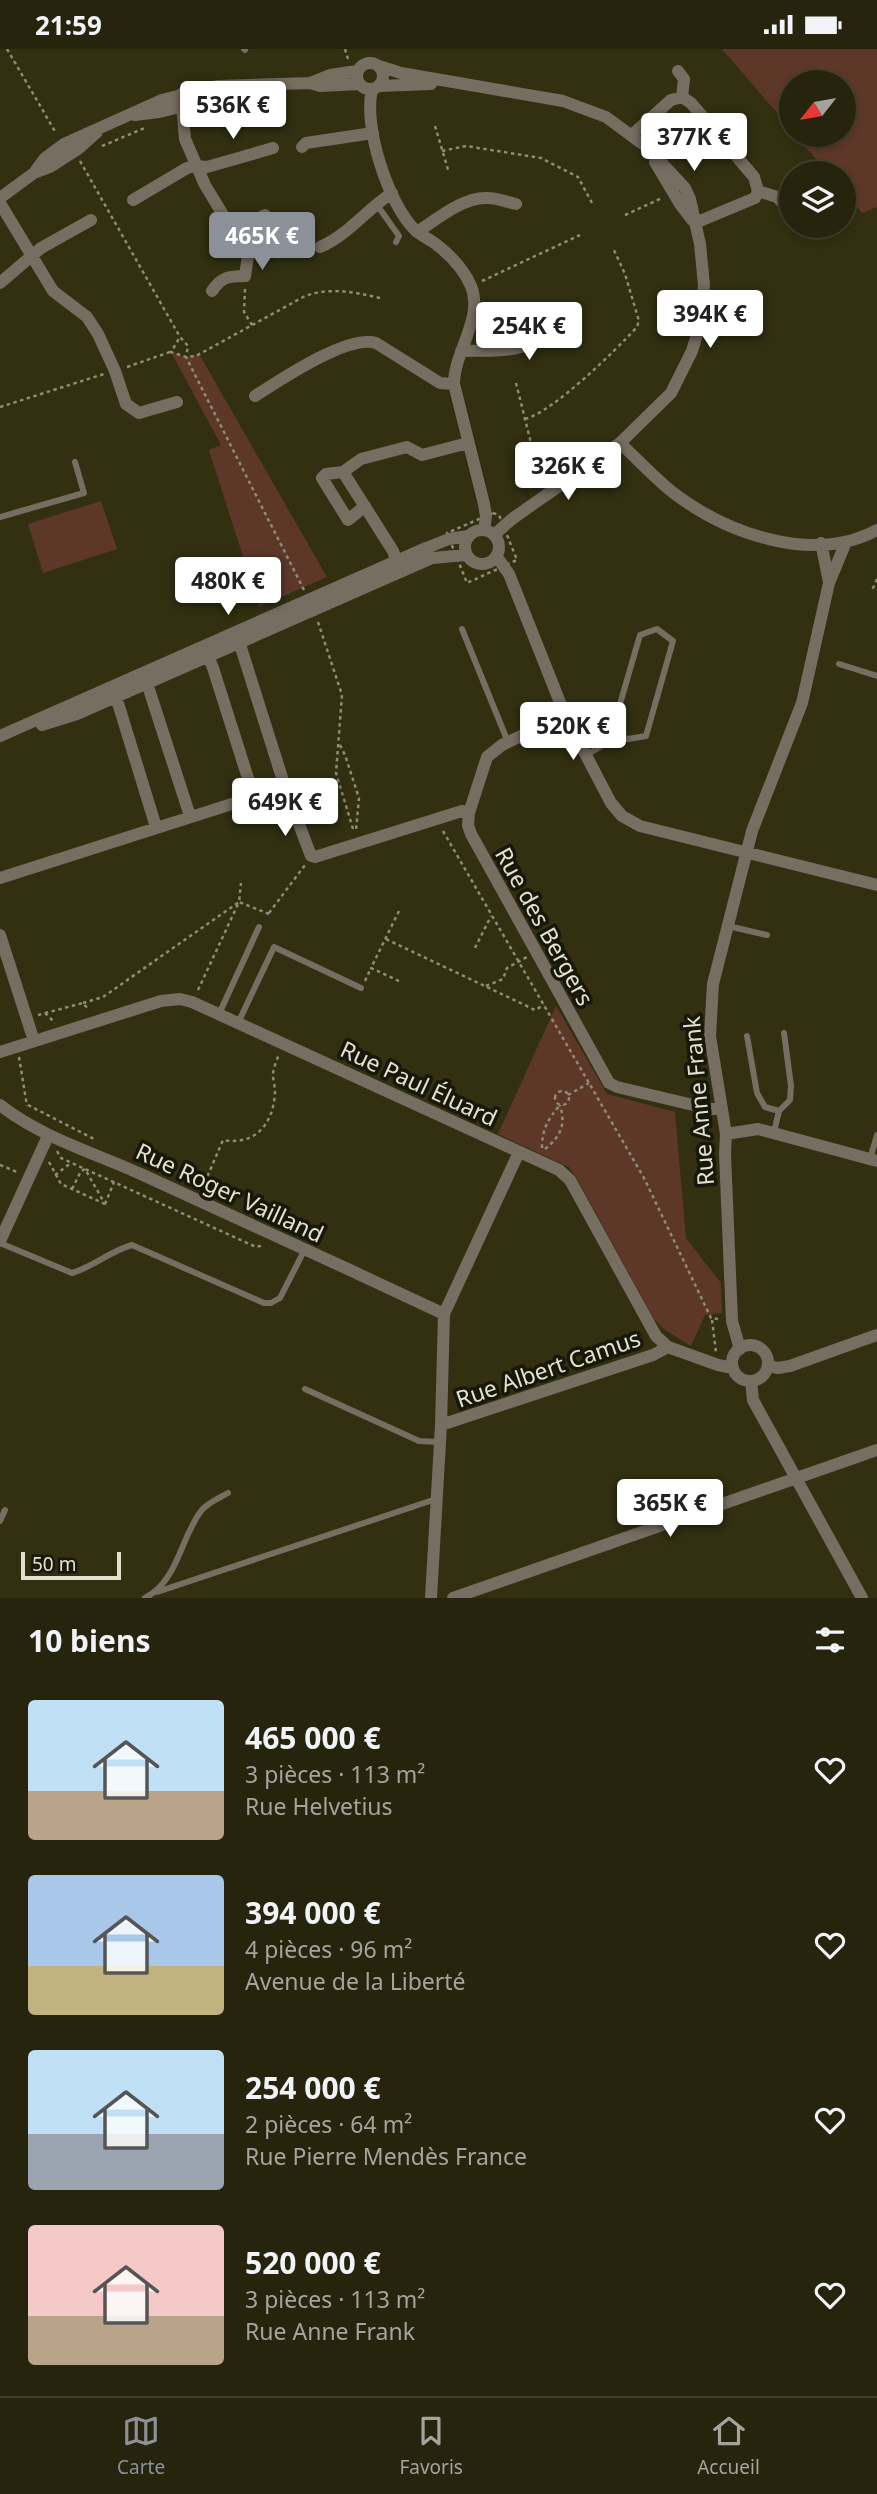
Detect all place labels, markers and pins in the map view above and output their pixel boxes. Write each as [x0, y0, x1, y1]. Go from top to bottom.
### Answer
pin: 536K € [176, 81, 290, 141]
pin: 377K € [637, 113, 751, 173]
pin: 465K € [205, 213, 319, 272]
pin: 394K € [653, 291, 767, 350]
pin: 254K € [472, 303, 586, 362]
pin: 326K € [511, 442, 625, 502]
pin: 480K € [171, 557, 285, 617]
pin: 520K € [516, 703, 630, 762]
pin: 649K € [228, 779, 342, 838]
pin: 365K € [613, 1479, 727, 1539]

